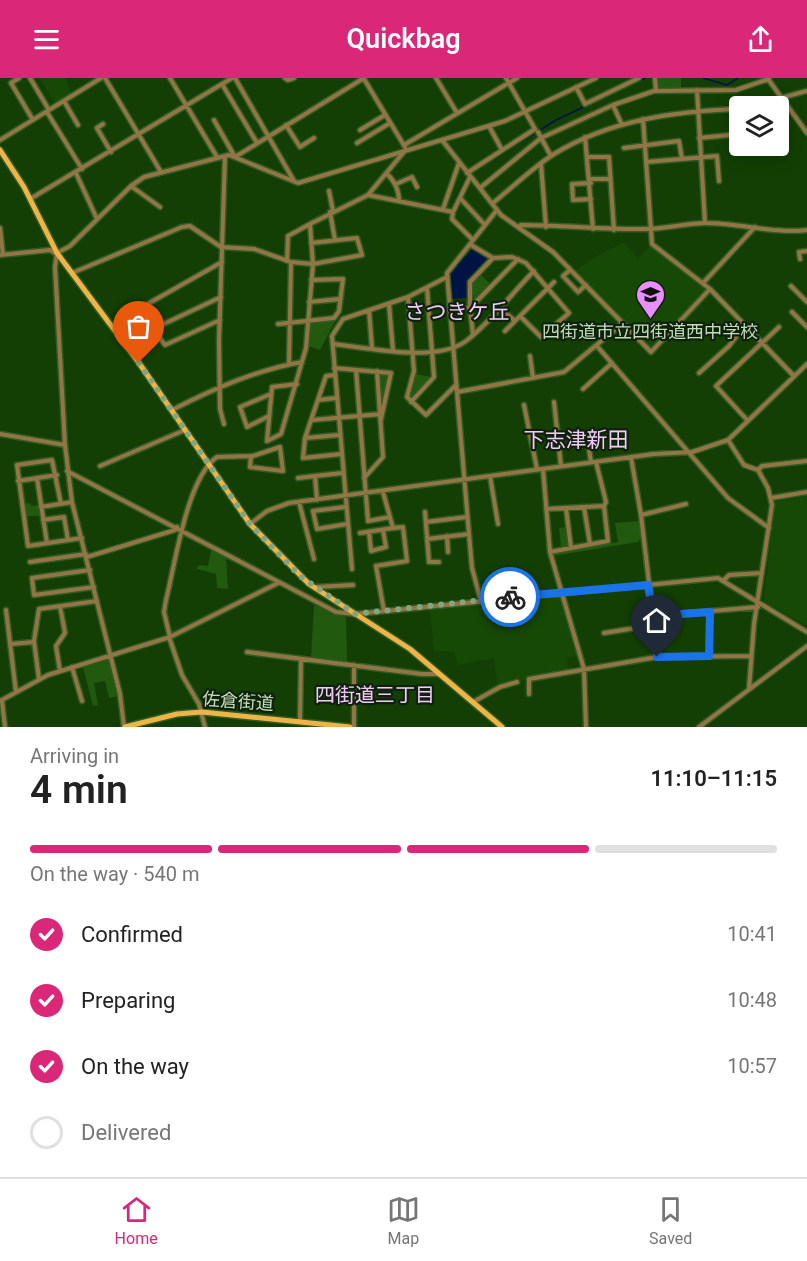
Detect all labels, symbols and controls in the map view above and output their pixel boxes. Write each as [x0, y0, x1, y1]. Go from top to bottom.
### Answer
icon: menu [30, 23, 63, 56]
text: Quickbag [346, 23, 461, 55]
icon: share [744, 23, 777, 56]
map controls [729, 96, 789, 156]
button: layers [729, 96, 789, 156]
school or university icon: 四街道市立四街道西中学校 [634, 278, 666, 320]
district label: さつきケ丘 [405, 300, 510, 324]
pin [113, 301, 164, 363]
icon: bag [122, 310, 155, 343]
place label: 四街道市立四街道西中学校 [542, 321, 758, 342]
district label: 下志津新田 [524, 428, 629, 452]
courier [480, 567, 540, 627]
icon: bike [494, 581, 527, 614]
pin [631, 595, 682, 657]
icon: home [640, 604, 673, 637]
district label: 四街道三丁目 [315, 683, 435, 707]
street label: 佐倉街道 [201, 688, 275, 714]
text: Arriving in [30, 744, 119, 768]
text: 11:10–11:15 [650, 766, 777, 791]
text: 4 min [30, 767, 128, 813]
text: On the way · 540 m [30, 862, 199, 886]
icon: check [30, 918, 63, 951]
text: Confirmed [81, 922, 183, 947]
text: 10:41 [727, 922, 777, 946]
icon: check [30, 984, 63, 1017]
text: Preparing [81, 988, 175, 1013]
text: 10:48 [727, 988, 777, 1012]
icon: check [30, 1050, 63, 1083]
text: On the way [81, 1054, 189, 1079]
text: 10:57 [727, 1054, 777, 1078]
text: Delivered [81, 1120, 171, 1145]
tab: Home [115, 1193, 158, 1248]
tab: Map [387, 1193, 420, 1248]
tab: Saved [649, 1193, 692, 1248]

